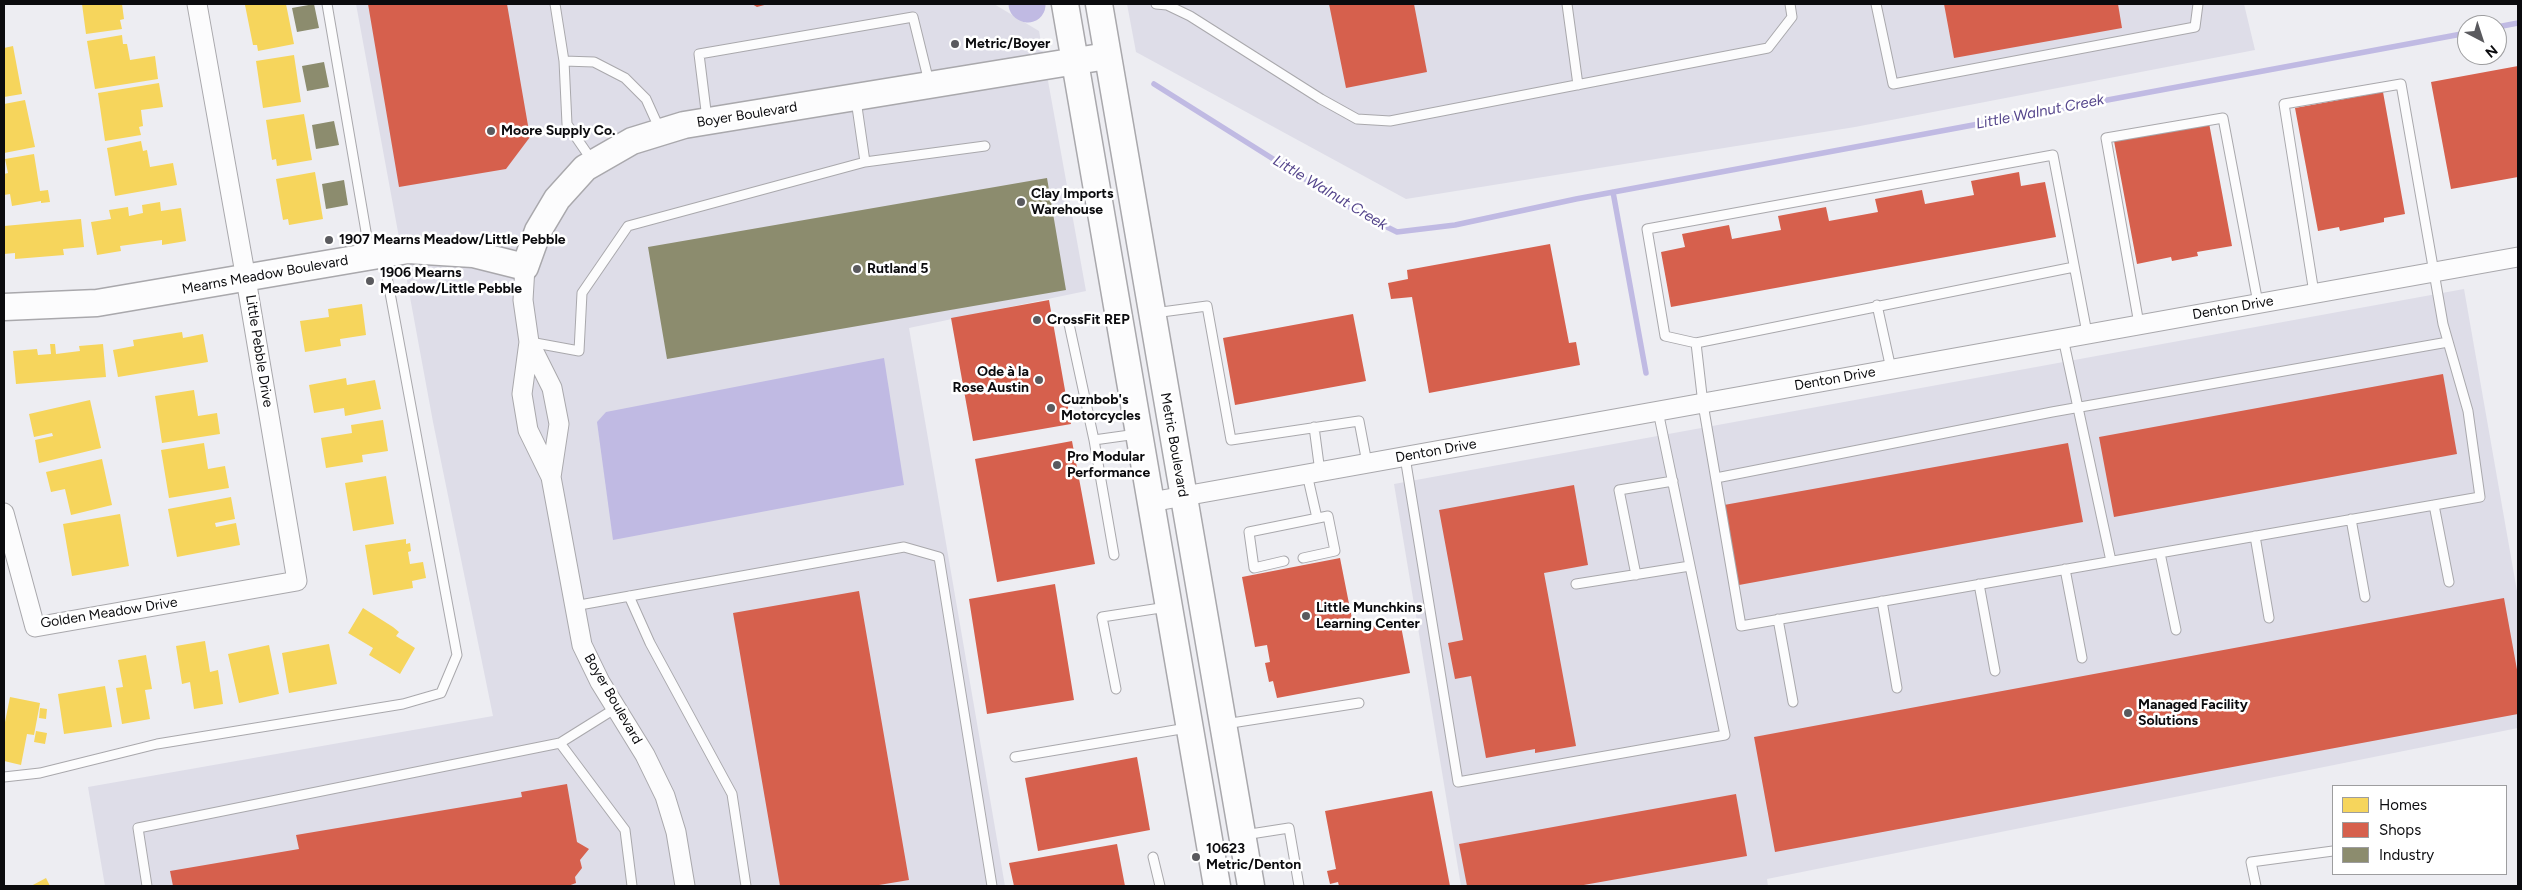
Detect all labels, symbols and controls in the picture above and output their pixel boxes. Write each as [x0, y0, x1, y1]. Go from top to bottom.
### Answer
north arrow [2457, 15, 2507, 65]
place label: Metric/Boyer [965, 36, 1050, 52]
marker: Metric/Boyer [949, 38, 961, 50]
text: N [2482, 41, 2501, 61]
water label: Little Walnut Creek [1975, 91, 2105, 133]
street label: Boyer Boulevard [695, 99, 799, 131]
place label: Moore Supply Co. [501, 123, 616, 139]
marker: Moore Supply Co. [485, 125, 497, 137]
water label: Little Walnut Creek [1270, 152, 1390, 234]
place label: Clay Imports Warehouse [1031, 186, 1114, 218]
marker: Clay Imports Warehouse [1015, 196, 1027, 208]
place label: 1907 Mearns Meadow/Little Pebble [339, 232, 566, 248]
marker: 1907 Mearns Meadow/Little Pebble [323, 234, 335, 246]
street label: Mearns Meadow Boulevard [181, 252, 349, 298]
place label: Rutland 5 [867, 261, 928, 277]
marker: Rutland 5 [851, 263, 863, 275]
place label: 1906 Mearns Meadow/Little Pebble [380, 265, 522, 298]
marker: 1906 Mearns Meadow/Little Pebble [364, 275, 376, 287]
street label: Little Pebble Drive [242, 293, 276, 409]
street label: Denton Drive [2191, 293, 2275, 323]
place label: CrossFit REP [1047, 312, 1130, 328]
marker: CrossFit REP [1031, 314, 1043, 326]
place label: Ode à la Rose Austin [953, 364, 1029, 397]
street label: Denton Drive [1793, 364, 1877, 394]
marker: Ode à la Rose Austin [1033, 374, 1045, 386]
street label: Metric Boulevard [1157, 391, 1191, 499]
place label: Cuznbob's Motorcycles [1061, 392, 1141, 424]
marker: Cuznbob's Motorcycles [1045, 402, 1057, 414]
street label: Denton Drive [1394, 436, 1478, 466]
place label: Pro Modular Performance [1067, 449, 1150, 482]
marker: Pro Modular Performance [1051, 459, 1063, 471]
street label: Golden Meadow Drive [39, 594, 179, 632]
place label: Little Munchkins Learning Center [1316, 600, 1422, 632]
marker: Little Munchkins Learning Center [1300, 610, 1312, 622]
street label: Boyer Boulevard [580, 651, 646, 747]
place label: Managed Facility Solutions [2138, 697, 2248, 730]
marker: Managed Facility Solutions [2122, 707, 2134, 719]
legend [2332, 785, 2507, 875]
text: Homes [2379, 796, 2427, 814]
text: Shops [2379, 821, 2421, 839]
place label: 10623 Metric/Denton [1206, 841, 1301, 874]
text: Industry [2379, 846, 2434, 864]
marker: 10623 Metric/Denton [1190, 851, 1202, 863]

